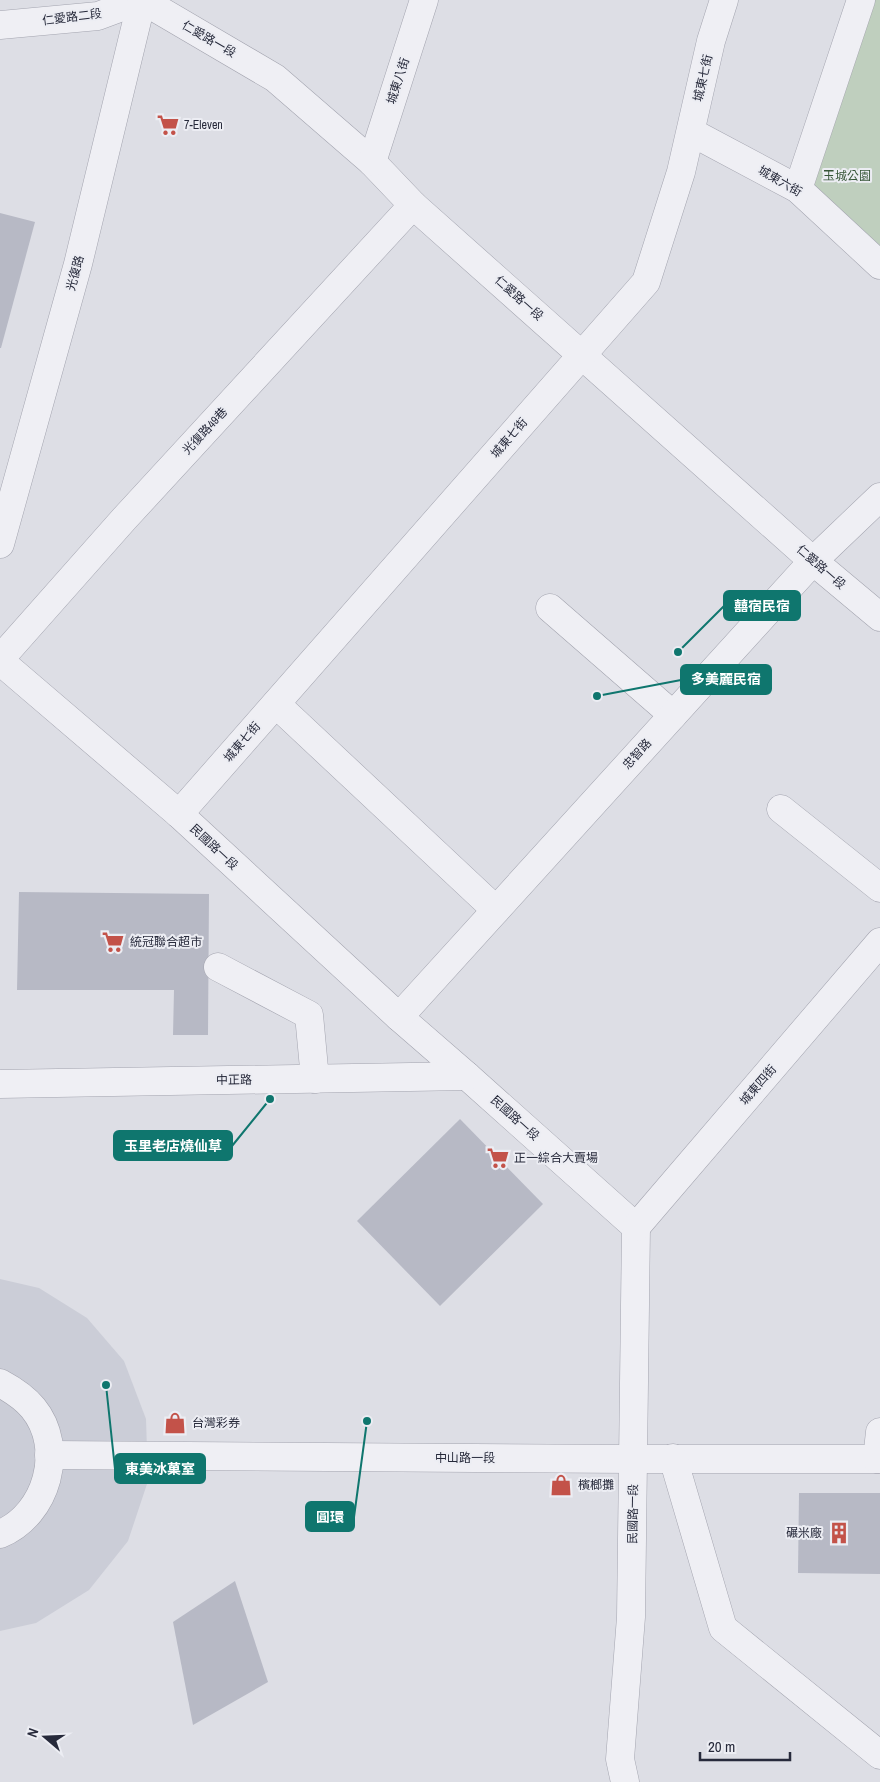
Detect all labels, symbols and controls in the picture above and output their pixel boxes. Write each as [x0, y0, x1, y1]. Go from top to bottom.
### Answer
street label: 仁愛路二段 [41, 5, 103, 29]
street label: 仁愛路一段 [179, 17, 239, 61]
street label: 城東七街 [690, 53, 716, 103]
street label: 城東八街 [383, 56, 413, 106]
supermarket icon: 7-Eleven [155, 112, 181, 138]
place label: 7-Eleven [184, 117, 223, 133]
street label: 城東六街 [755, 162, 805, 200]
park label: 玉城公園 [823, 168, 871, 184]
street label: 光復路 [63, 254, 87, 292]
street label: 仁愛路一段 [491, 272, 547, 324]
street label: 光復路49巷 [179, 404, 231, 458]
street label: 城東七街 [487, 415, 531, 461]
street label: 仁愛路一段 [793, 541, 849, 593]
callout: 囍宿民宿 [724, 591, 800, 620]
text: 囍宿民宿 [734, 597, 790, 615]
callout: 多美麗民宿 [681, 665, 771, 694]
text: 多美麗民宿 [691, 670, 761, 688]
street label: 城東七街 [220, 719, 264, 765]
street label: 忠智路 [619, 735, 655, 773]
street label: 民國路一段 [187, 821, 241, 873]
supermarket icon: 統冠聯合超市 [100, 929, 126, 955]
place label: 統冠聯合超市 [130, 934, 202, 950]
street label: 城東四街 [736, 1062, 780, 1108]
street label: 中正路 [216, 1072, 252, 1088]
street label: 民國路一段 [487, 1092, 543, 1144]
callout: 玉里老店燒仙草 [114, 1131, 232, 1160]
text: 玉里老店燒仙草 [124, 1137, 222, 1155]
supermarket icon: 正一綜合大賣場 [485, 1145, 511, 1171]
place label: 正一綜合大賣場 [514, 1150, 598, 1166]
shop icon: 台灣彩券 [162, 1410, 188, 1436]
place label: 台灣彩券 [192, 1415, 240, 1431]
street label: 中山路一段 [435, 1450, 495, 1466]
callout: 東美冰菓室 [115, 1454, 205, 1483]
text: 東美冰菓室 [125, 1460, 195, 1478]
shop icon: 檳榔攤 [548, 1472, 574, 1498]
place label: 檳榔攤 [578, 1477, 614, 1493]
street label: 民國路一段 [624, 1484, 642, 1544]
callout: 圓環 [306, 1502, 354, 1531]
text: 圓環 [316, 1508, 344, 1526]
building icon: 碾米廠 [826, 1520, 852, 1546]
place label: 碾米廠 [786, 1525, 822, 1541]
north arrow [20, 1712, 70, 1762]
text: N [23, 1726, 43, 1740]
scale bar [700, 1730, 790, 1762]
text: 20 m [708, 1736, 735, 1757]

